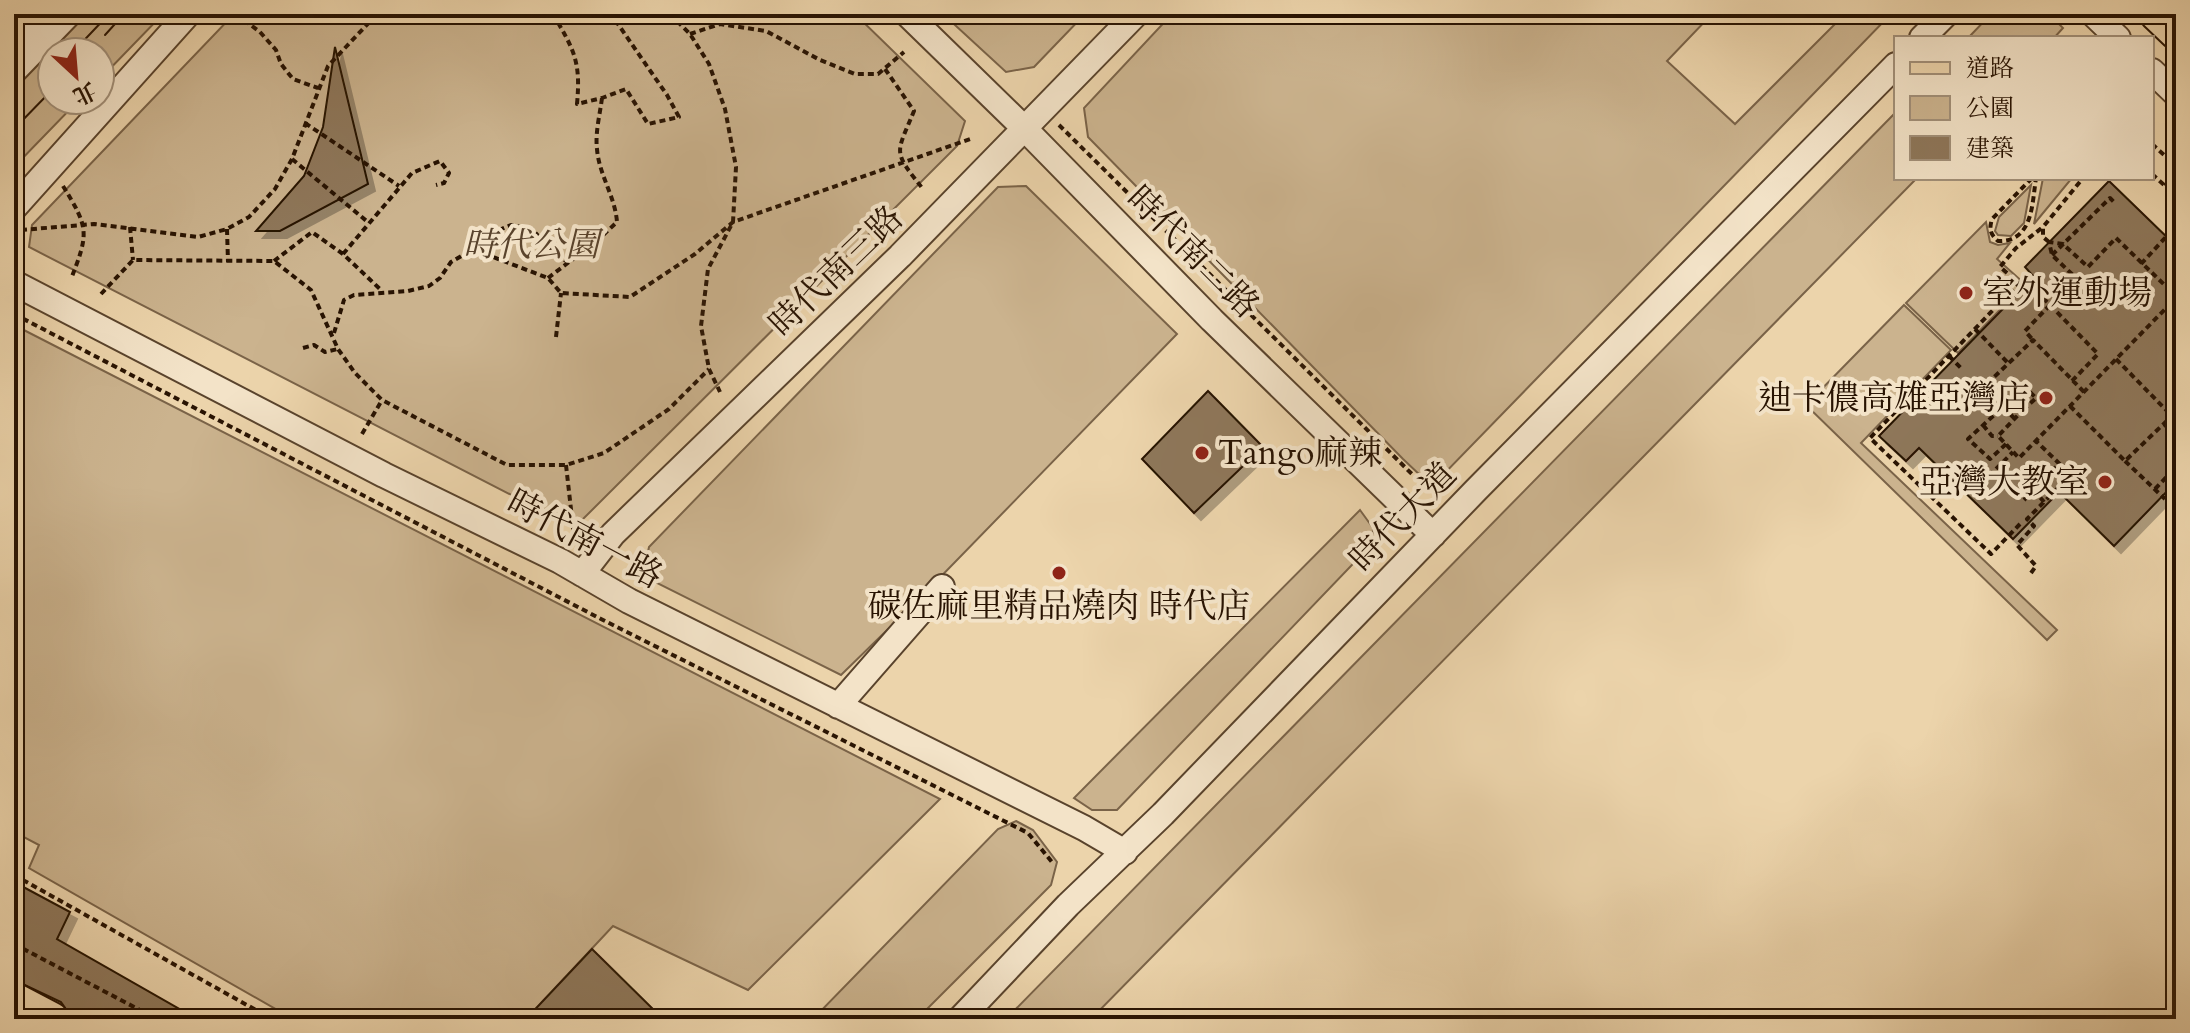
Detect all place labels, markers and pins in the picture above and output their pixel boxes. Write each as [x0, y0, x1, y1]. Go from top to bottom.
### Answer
place label: 室外運動場 [1982, 270, 2152, 316]
marker: 室外運動場 [1957, 284, 1975, 302]
place label: 迪卡儂高雄亞灣店 [1758, 375, 2030, 421]
marker: 迪卡儂高雄亞灣店 [2037, 389, 2055, 407]
place label: Tango麻辣 [1218, 430, 1382, 476]
marker: Tango麻辣 [1193, 444, 1211, 462]
place label: 亞灣大教室 [1919, 459, 2089, 505]
marker: 亞灣大教室 [2096, 473, 2114, 491]
marker: 碳佐麻里精品燒肉 時代店 [1050, 564, 1068, 582]
place label: 碳佐麻里精品燒肉 時代店 [867, 583, 1251, 629]

